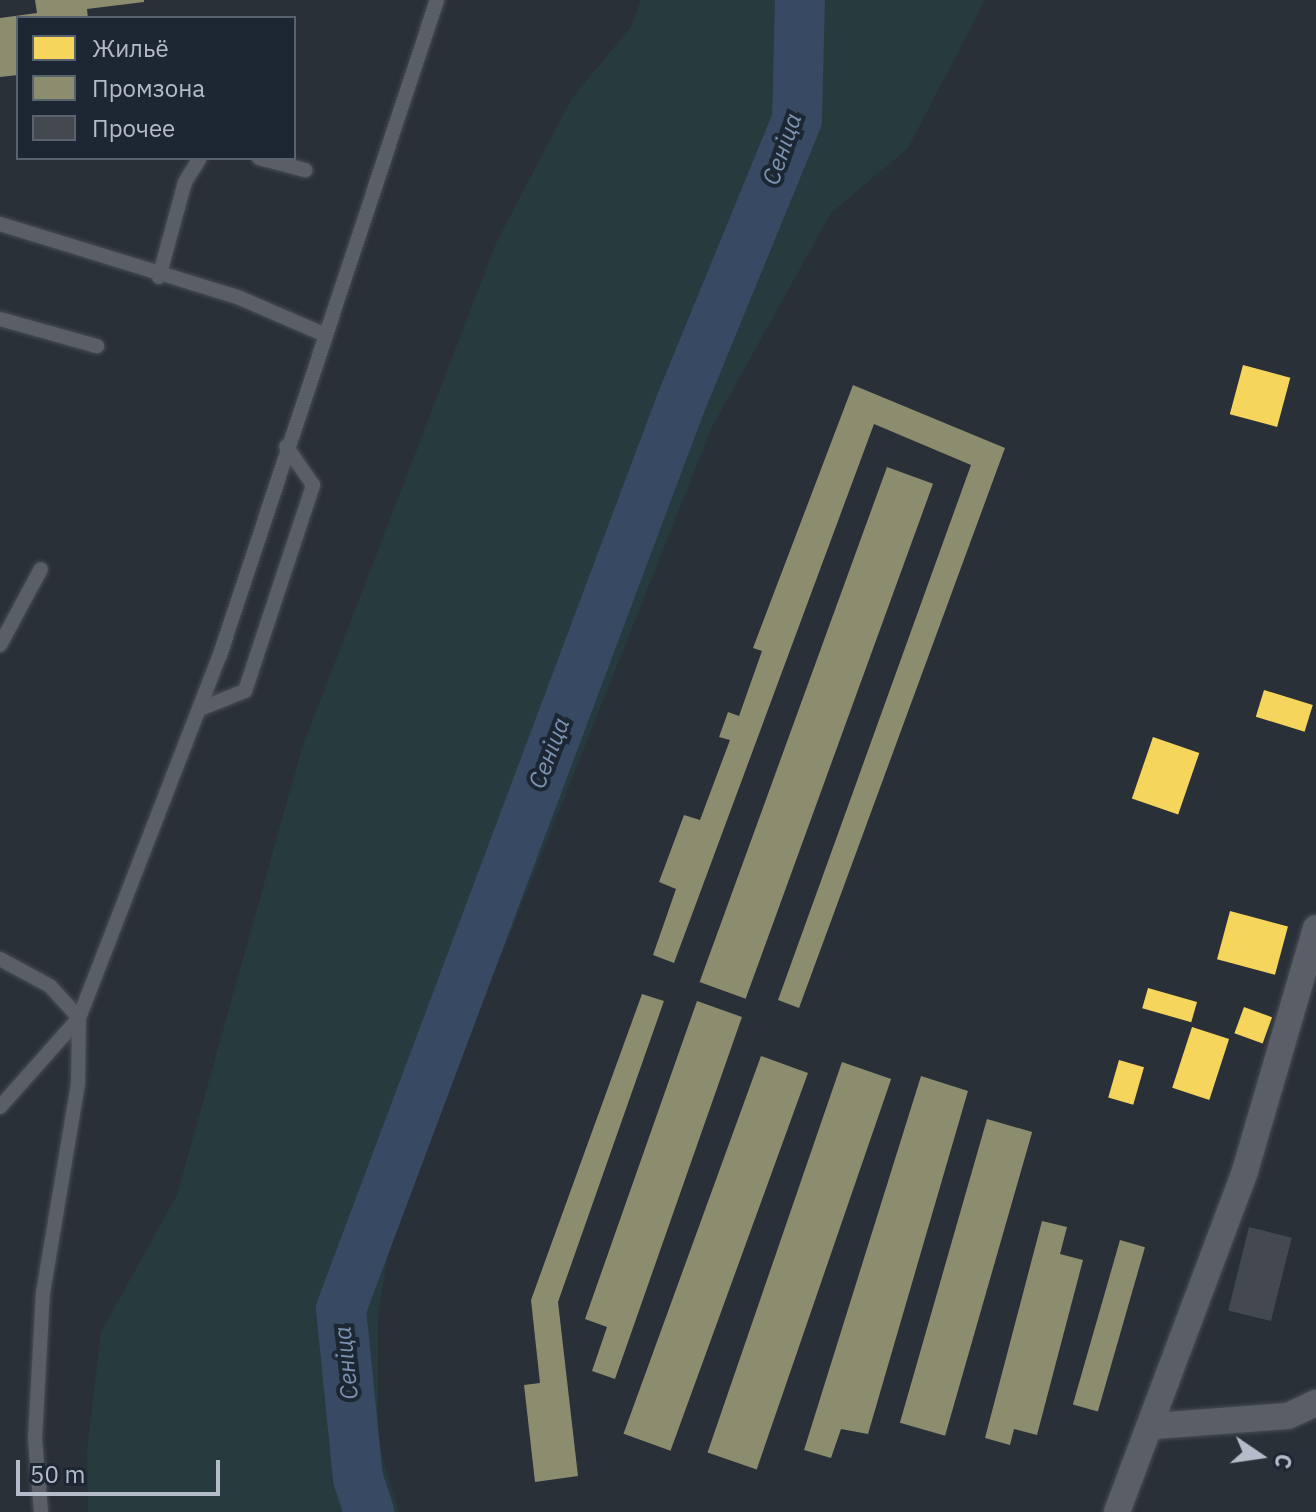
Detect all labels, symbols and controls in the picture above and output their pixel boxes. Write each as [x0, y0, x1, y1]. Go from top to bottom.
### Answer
legend [16, 16, 296, 160]
text: Жильё [92, 32, 169, 64]
text: Промзона [92, 72, 205, 104]
water label: Сеніца [756, 110, 808, 188]
text: Прочее [92, 112, 175, 144]
water label: Сеніца [522, 713, 576, 793]
water label: Сеніца [328, 1325, 364, 1401]
north arrow [1220, 1416, 1300, 1496]
scale bar [20, 1444, 224, 1494]
text: С [1268, 1451, 1300, 1472]
text: 50 m [30, 1458, 85, 1490]

